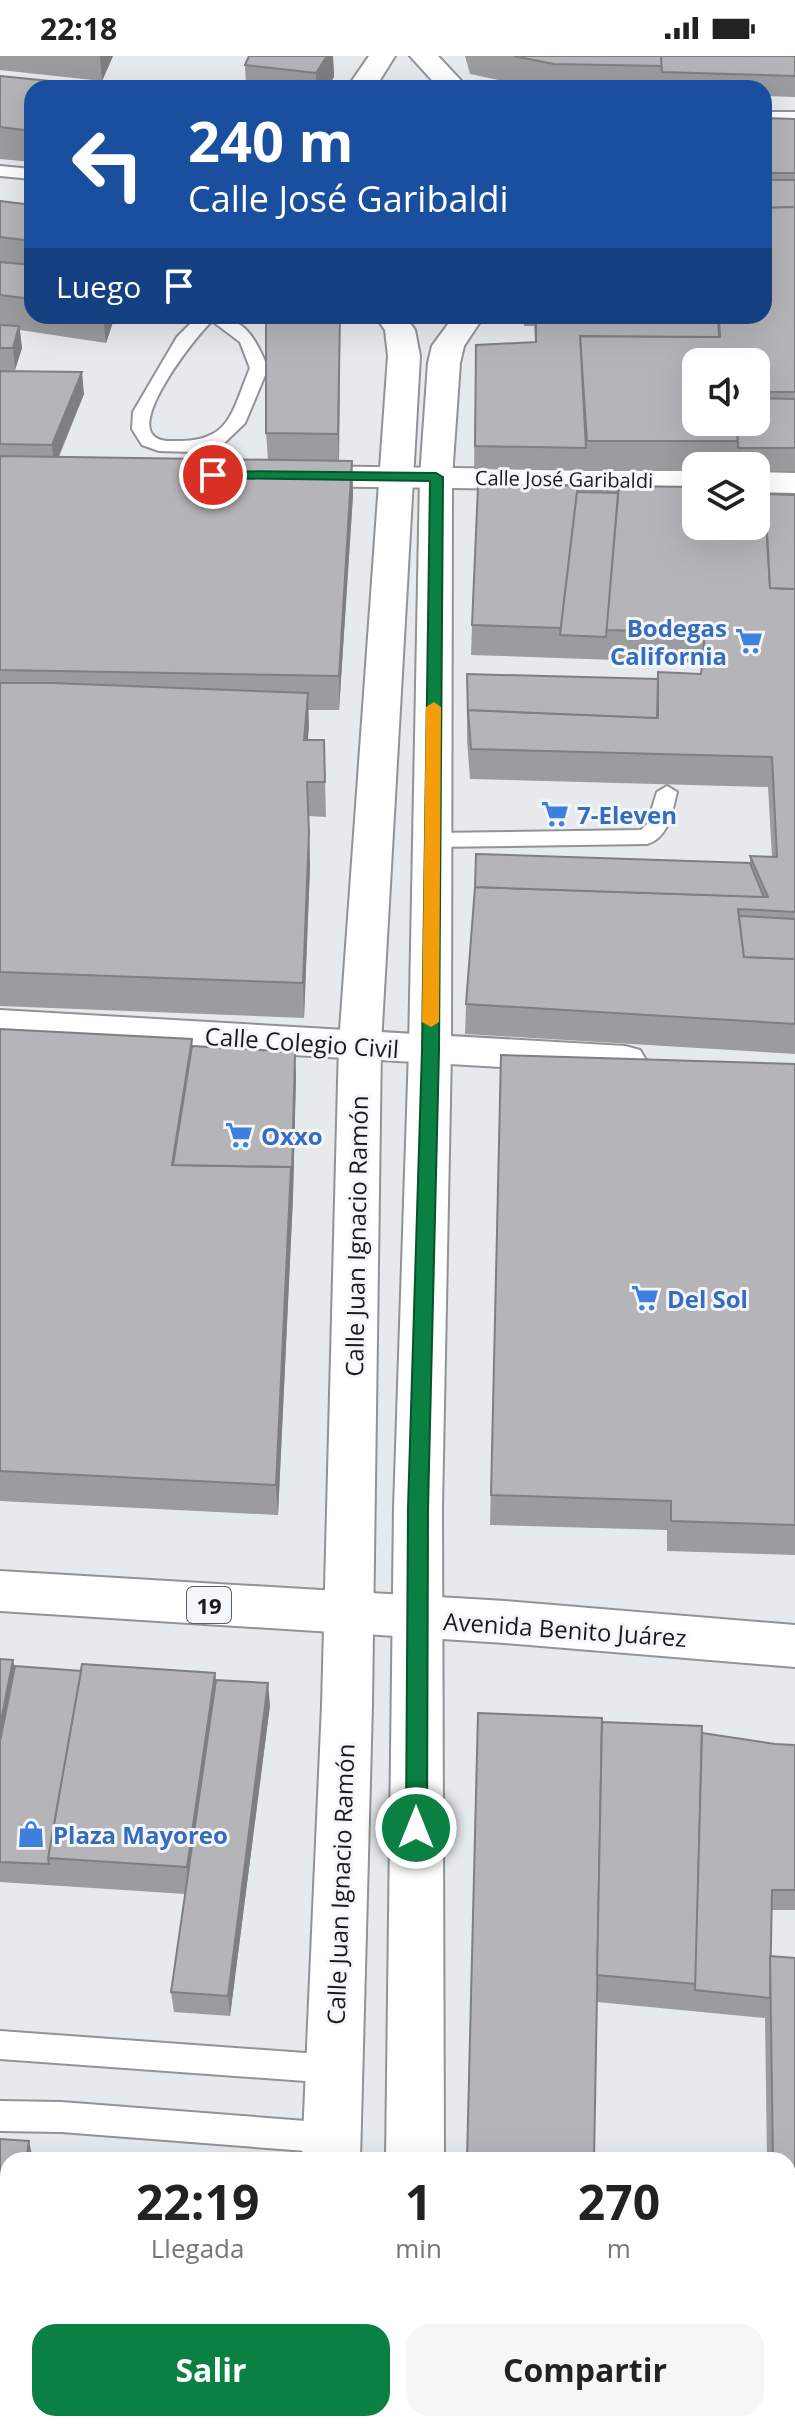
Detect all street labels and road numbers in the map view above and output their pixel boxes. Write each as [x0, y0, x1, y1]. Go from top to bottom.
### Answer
street label: Calle José Garibaldi [475, 464, 653, 494]
street label: Calle Colegio Civil [204, 1019, 400, 1065]
street label: Calle Juan Ignacio Ramón [337, 1095, 375, 1377]
road number: 19 [187, 1587, 231, 1623]
street label: Avenida Benito Juárez [442, 1604, 688, 1654]
street label: Calle Juan Ignacio Ramón [319, 1743, 361, 2025]

